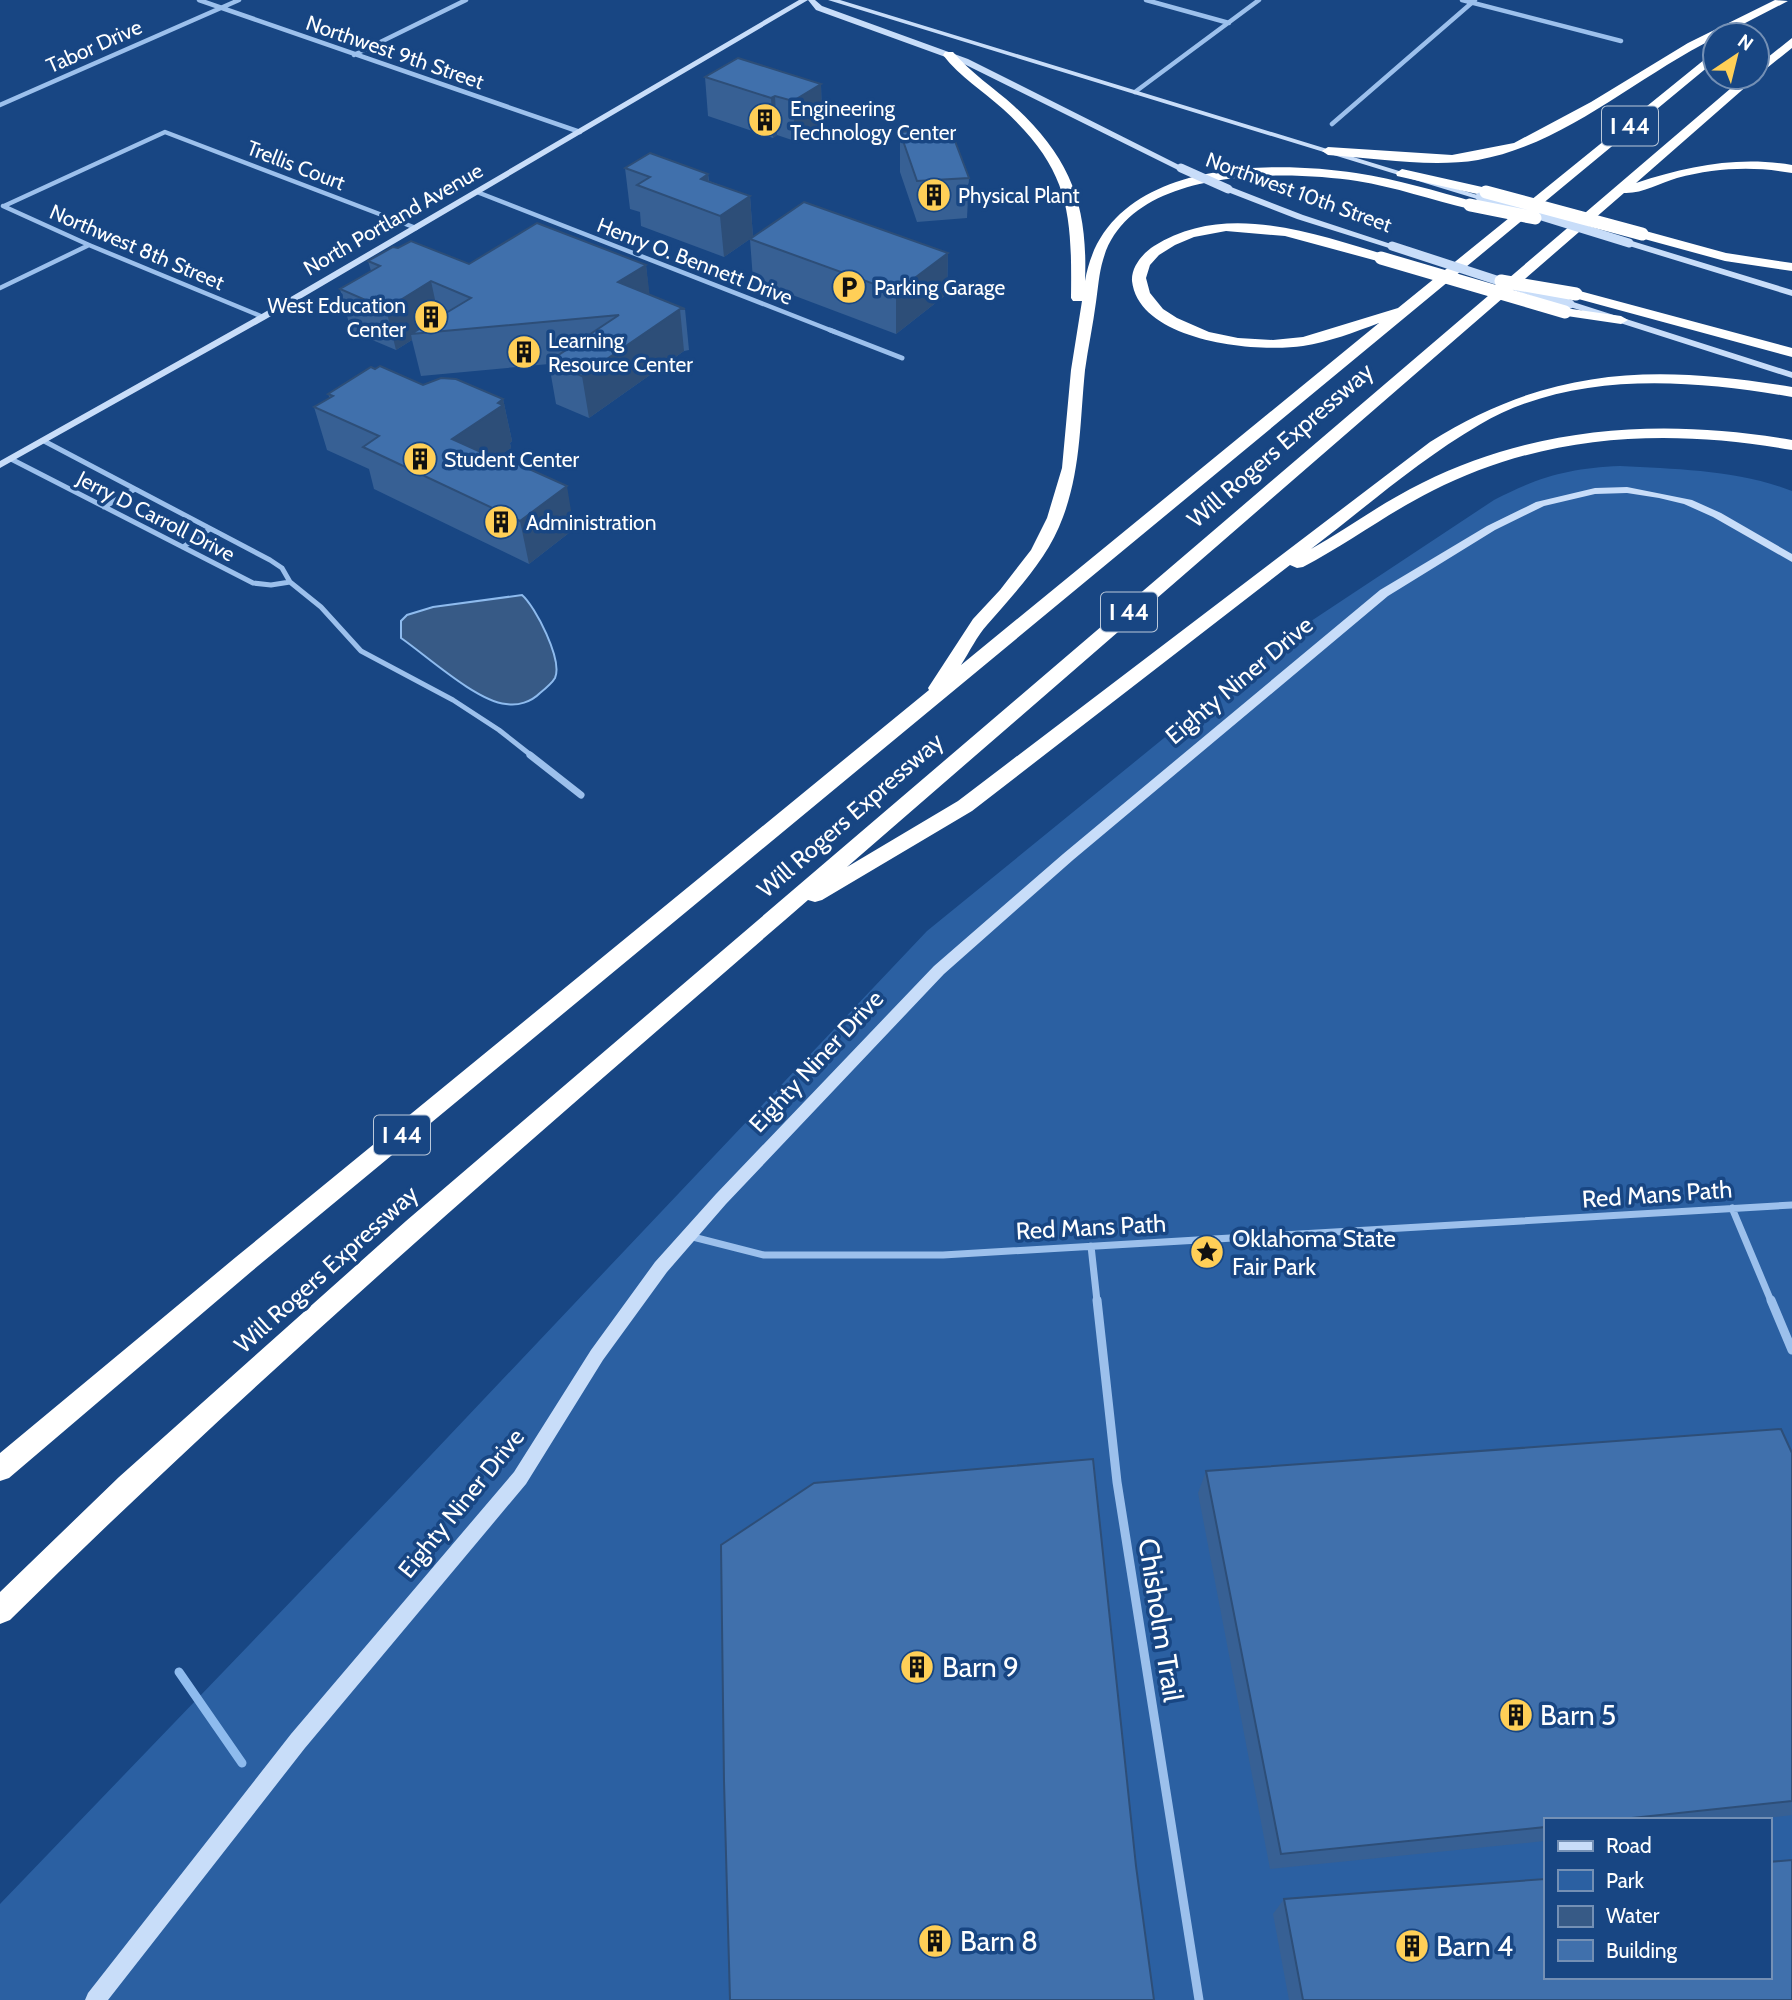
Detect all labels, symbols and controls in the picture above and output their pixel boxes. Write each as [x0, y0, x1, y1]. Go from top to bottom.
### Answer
street label: Northwest 9th Street [303, 10, 487, 94]
street label: Tabor Drive [42, 14, 146, 78]
north arrow [1701, 21, 1771, 91]
text: N [1733, 29, 1758, 56]
place label: Engineering Technology Center [790, 96, 956, 145]
building icon: Engineering Technology Center [746, 101, 784, 139]
road number: I 44 [1602, 106, 1658, 146]
street label: Trellis Court [243, 135, 349, 195]
street label: Northwest 10th Street [1203, 147, 1395, 237]
street label: North Portland Avenue [299, 157, 487, 280]
building icon: Physical Plant [915, 176, 953, 214]
place label: Physical Plant [958, 183, 1080, 208]
street label: Northwest 8th Street [46, 199, 228, 295]
street label: Henry O. Bennett Drive [594, 212, 797, 310]
parking icon: Parking Garage [830, 268, 868, 306]
place label: Parking Garage [874, 275, 1005, 300]
place label: West Education Center [268, 293, 406, 342]
building icon: West Education Center [412, 298, 450, 336]
place label: Learning Resource Center [548, 328, 693, 377]
building icon: Learning Resource Center [505, 333, 543, 371]
street label: Will Rogers Expressway [1181, 356, 1379, 534]
building icon: Student Center [401, 440, 439, 478]
place label: Student Center [444, 447, 580, 472]
street label: Jerry D Carroll Drive [72, 465, 239, 567]
building icon: Administration [482, 503, 520, 541]
place label: Administration [526, 510, 656, 535]
road number: I 44 [1101, 592, 1157, 632]
street label: Eighty Niner Drive [1159, 610, 1319, 750]
street label: Will Rogers Expressway [751, 726, 949, 904]
street label: Eighty Niner Drive [743, 984, 889, 1138]
road number: I 44 [374, 1116, 430, 1154]
street label: Red Mans Path [1581, 1174, 1733, 1214]
street label: Will Rogers Expressway [228, 1179, 424, 1359]
street label: Red Mans Path [1015, 1209, 1167, 1245]
place label: Oklahoma State Fair Park [1232, 1224, 1396, 1281]
place icon: Oklahoma State Fair Park [1188, 1233, 1226, 1271]
street label: Eighty Niner Drive [392, 1423, 530, 1583]
street label: Chisholm Trail [1131, 1536, 1191, 1705]
building icon: Barn 9 [898, 1648, 936, 1686]
place label: Barn 9 [942, 1650, 1019, 1684]
building icon: Barn 5 [1497, 1696, 1535, 1734]
place label: Barn 5 [1540, 1698, 1616, 1732]
legend [1544, 1818, 1771, 1979]
text: Road [1606, 1833, 1652, 1858]
text: Park [1606, 1868, 1644, 1893]
text: Water [1606, 1903, 1660, 1928]
building icon: Barn 8 [916, 1922, 954, 1960]
place label: Barn 8 [960, 1924, 1038, 1958]
building icon: Barn 4 [1393, 1927, 1431, 1965]
place label: Barn 4 [1436, 1929, 1513, 1963]
text: Building [1606, 1938, 1678, 1963]

